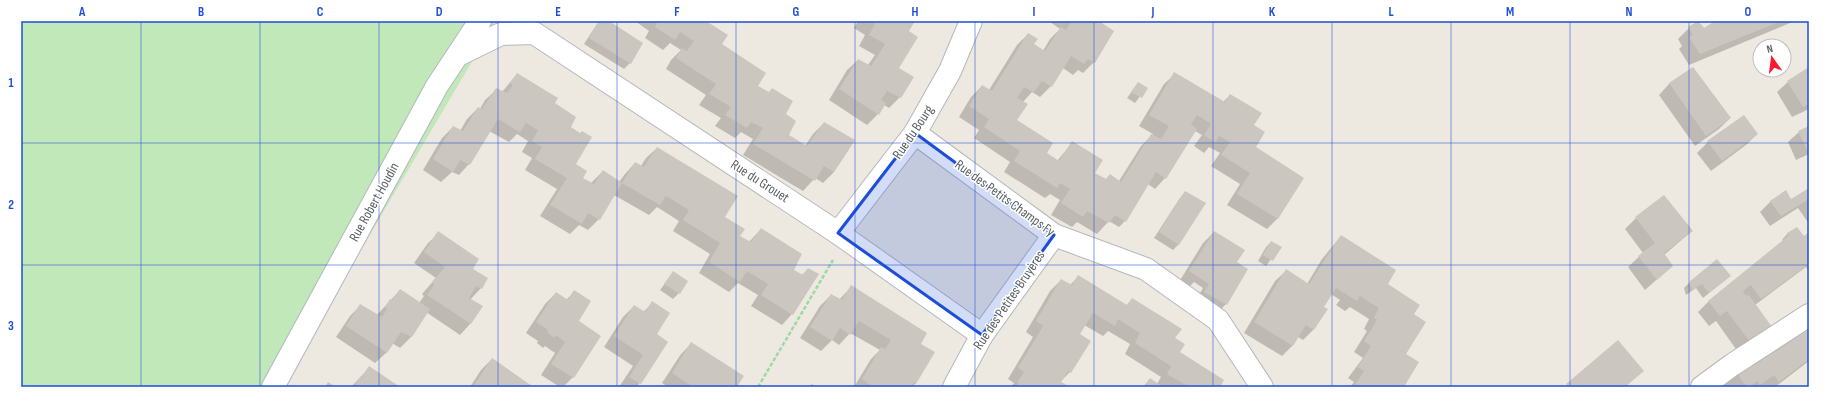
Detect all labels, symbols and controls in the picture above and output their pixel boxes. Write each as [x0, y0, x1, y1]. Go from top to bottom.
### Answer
text: A [78, 4, 86, 20]
text: B [198, 4, 204, 20]
text: C [317, 4, 324, 20]
text: D [436, 4, 443, 20]
text: E [555, 4, 561, 20]
text: F [674, 4, 680, 20]
text: G [793, 4, 800, 20]
text: H [912, 4, 919, 20]
text: I [1033, 4, 1036, 20]
text: J [1151, 4, 1155, 20]
text: K [1269, 4, 1276, 20]
text: L [1388, 4, 1394, 20]
text: M [1506, 4, 1514, 20]
text: N [1626, 4, 1633, 20]
text: O [1745, 4, 1752, 20]
north arrow [1752, 38, 1792, 78]
text: N [1765, 42, 1774, 56]
text: 1 [8, 75, 14, 91]
street label: Rue du Bourg [889, 102, 937, 162]
street label: Rue du Grouet [728, 156, 792, 206]
street label: Rue des Petits Champs Fy [952, 156, 1059, 240]
street label: Rue Robert Houdin [345, 160, 403, 244]
text: 2 [8, 197, 14, 213]
street label: Rue des Petites Bruyères [970, 247, 1048, 353]
text: 3 [8, 318, 14, 334]

